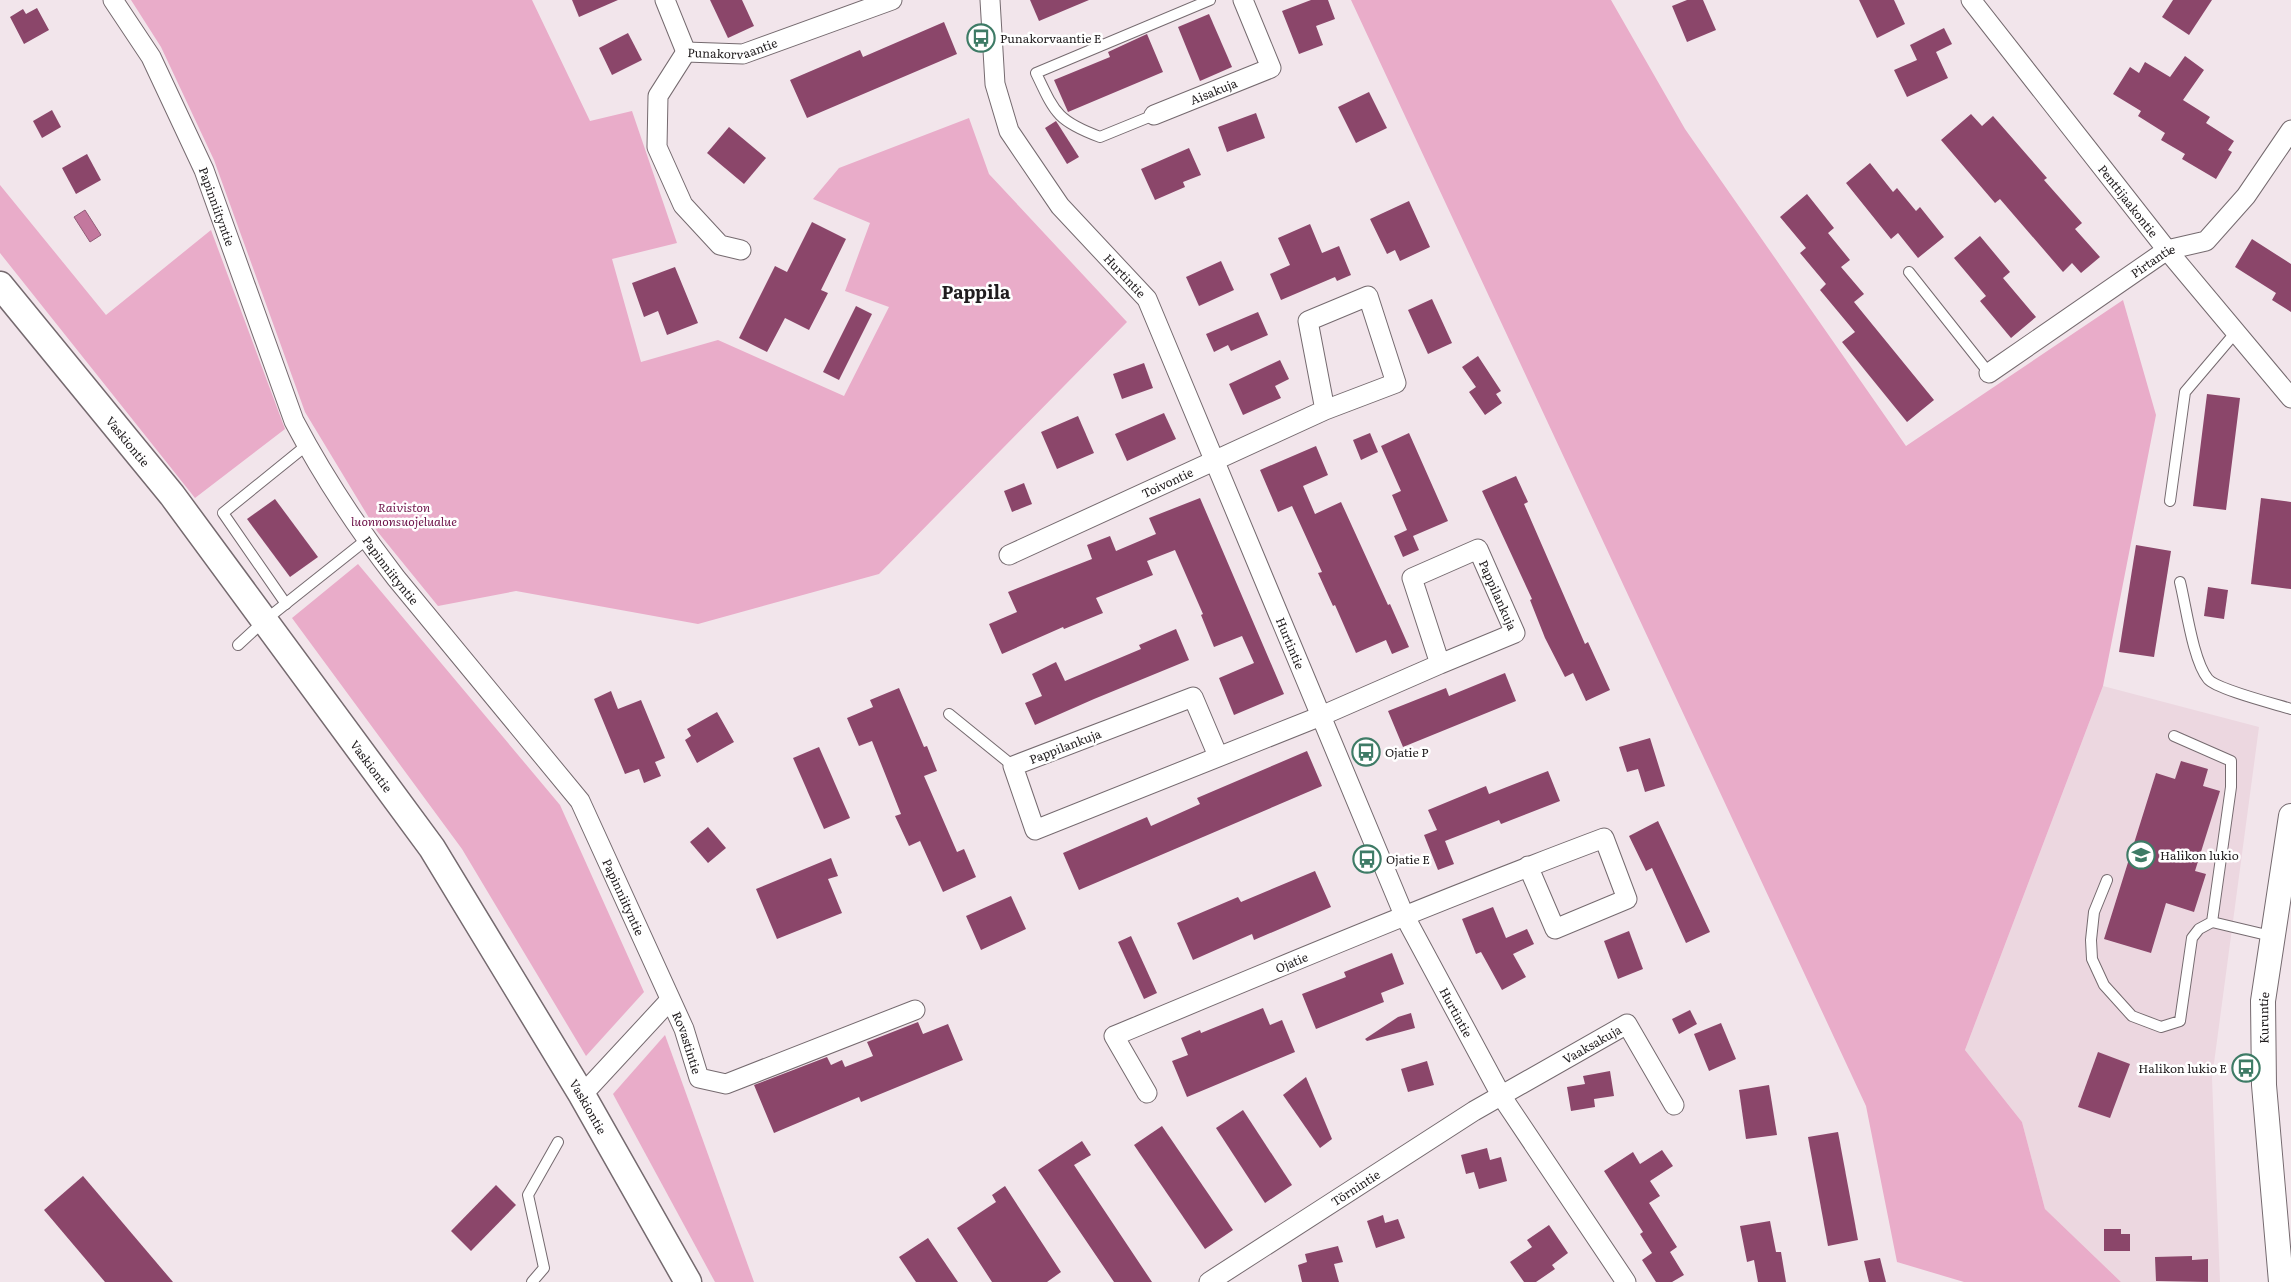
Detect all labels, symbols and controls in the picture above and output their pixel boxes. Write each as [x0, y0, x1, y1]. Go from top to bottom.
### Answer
bus stop icon: Punakorvaantie E [966, 23, 996, 53]
place label: Punakorvaantie E [1000, 29, 1102, 47]
street label: Punakorvaantie [687, 33, 780, 63]
street label: Aisakuja [1187, 73, 1240, 109]
street label: Penttijaakontie [2094, 161, 2163, 241]
street label: Papinniityntie [195, 164, 240, 248]
street label: Pirtantie [2127, 239, 2177, 282]
street label: Hurtintie [1100, 249, 1150, 302]
district label: Pappila [942, 278, 1011, 305]
street label: Vaskiontie [102, 412, 154, 470]
street label: Toivontie [1138, 463, 1196, 502]
park label: Raiviston luonnonsuojelualue [351, 498, 457, 530]
street label: Papinniityntie [358, 532, 423, 608]
street label: Pappilankuja [1475, 557, 1522, 634]
street label: Hurtintie [1272, 614, 1309, 672]
street label: Pappilankuja [1027, 724, 1104, 768]
street label: Vaskiontie [346, 736, 397, 796]
bus stop icon: Ojatie P [1351, 737, 1381, 767]
place label: Ojatie P [1385, 743, 1428, 761]
school or university icon: Halikon lukio [2126, 840, 2156, 870]
bus stop icon: Ojatie E [1352, 844, 1382, 874]
place label: Halikon lukio [2160, 846, 2239, 864]
place label: Ojatie E [1386, 850, 1430, 868]
street label: Papinniityntie [598, 856, 649, 938]
street label: Ojatie [1272, 947, 1311, 977]
street label: Hurtintie [1435, 984, 1477, 1040]
street label: Kuruntie [2254, 990, 2273, 1044]
street label: Rovastintie [668, 1008, 706, 1076]
street label: Vaaksakuja [1559, 1020, 1625, 1068]
bus stop icon: Halikon lukio E [2231, 1053, 2261, 1083]
place label: Halikon lukio E [2138, 1059, 2227, 1077]
street label: Vaskiontie [565, 1076, 611, 1137]
street label: Törnintie [1327, 1165, 1383, 1210]

